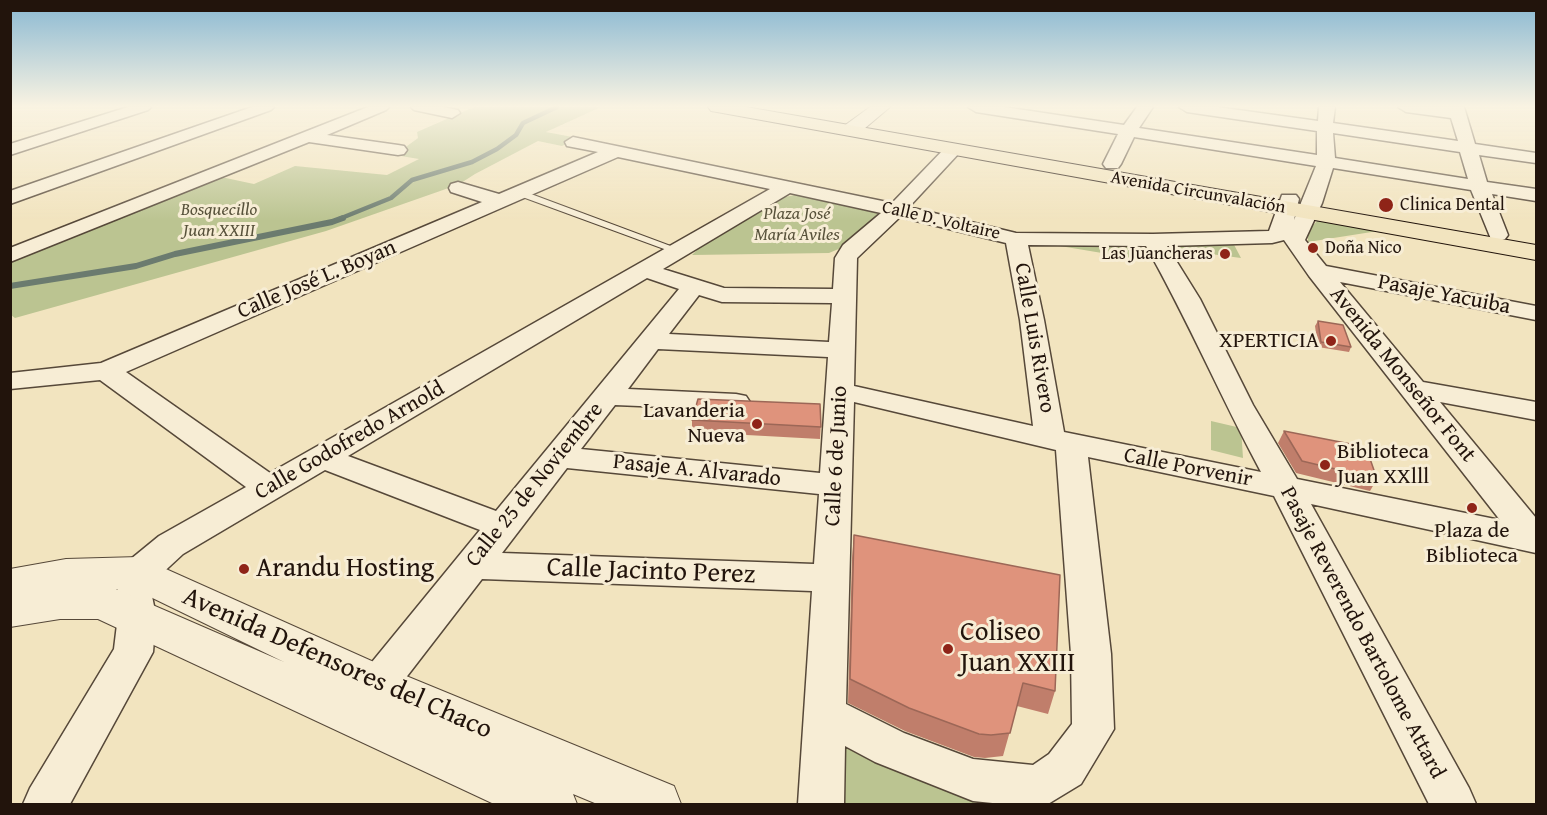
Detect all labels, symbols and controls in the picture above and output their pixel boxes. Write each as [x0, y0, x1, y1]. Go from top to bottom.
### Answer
street label: Avenida Circunvalación [1109, 167, 1287, 219]
place label: Clinica Dental [1400, 194, 1505, 216]
marker: Clinica Dental [1377, 196, 1395, 214]
street label: Calle D. Voltaire [880, 197, 1002, 245]
park label: Bosquecillo Juan XXIII [181, 199, 257, 242]
park label: Plaza José María Aviles [754, 203, 840, 246]
street label: Calle José L. Boyan [234, 235, 400, 325]
place label: Doña Nico [1325, 237, 1402, 259]
marker: Doña Nico [1306, 241, 1320, 255]
place label: Las Juancheras [1101, 243, 1213, 265]
marker: Las Juancheras [1218, 247, 1232, 261]
street label: Calle Luis Rivero [1008, 261, 1060, 415]
street label: Pasaje Yacuiba [1376, 269, 1512, 321]
street label: Avenida Monseñor Font [1323, 282, 1481, 468]
place label: XPERTICIA [1219, 328, 1319, 354]
marker: XPERTICIA [1324, 334, 1338, 348]
street label: Calle Godofredo Arnold [250, 376, 450, 506]
street label: Calle 6 de Junio [820, 385, 854, 527]
street label: Calle 25 de Noviembre [461, 397, 609, 573]
place label: Lavanderia Nueva [643, 398, 745, 450]
marker: Lavanderia Nueva [750, 417, 764, 431]
place label: Biblioteca Juan XXlll [1337, 439, 1429, 490]
street label: Calle Porvenir [1122, 443, 1254, 493]
street label: Pasaje A. Alvarado [612, 449, 782, 493]
marker: Biblioteca Juan XXlll [1318, 458, 1332, 472]
street label: Pasaje Reverendo Bartolome Attard [1274, 483, 1450, 783]
marker: Plaza de Biblioteca [1465, 501, 1479, 515]
place label: Plaza de Biblioteca [1426, 518, 1518, 570]
street label: Calle Jacinto Perez [546, 552, 756, 592]
place label: Arandu Hosting [256, 553, 434, 585]
marker: Arandu Hosting [237, 562, 251, 576]
street label: Avenida Defensores del Chaco [177, 581, 497, 747]
place label: Coliseo Juan XXIII [960, 617, 1075, 680]
marker: Coliseo Juan XXIII [941, 642, 955, 656]

